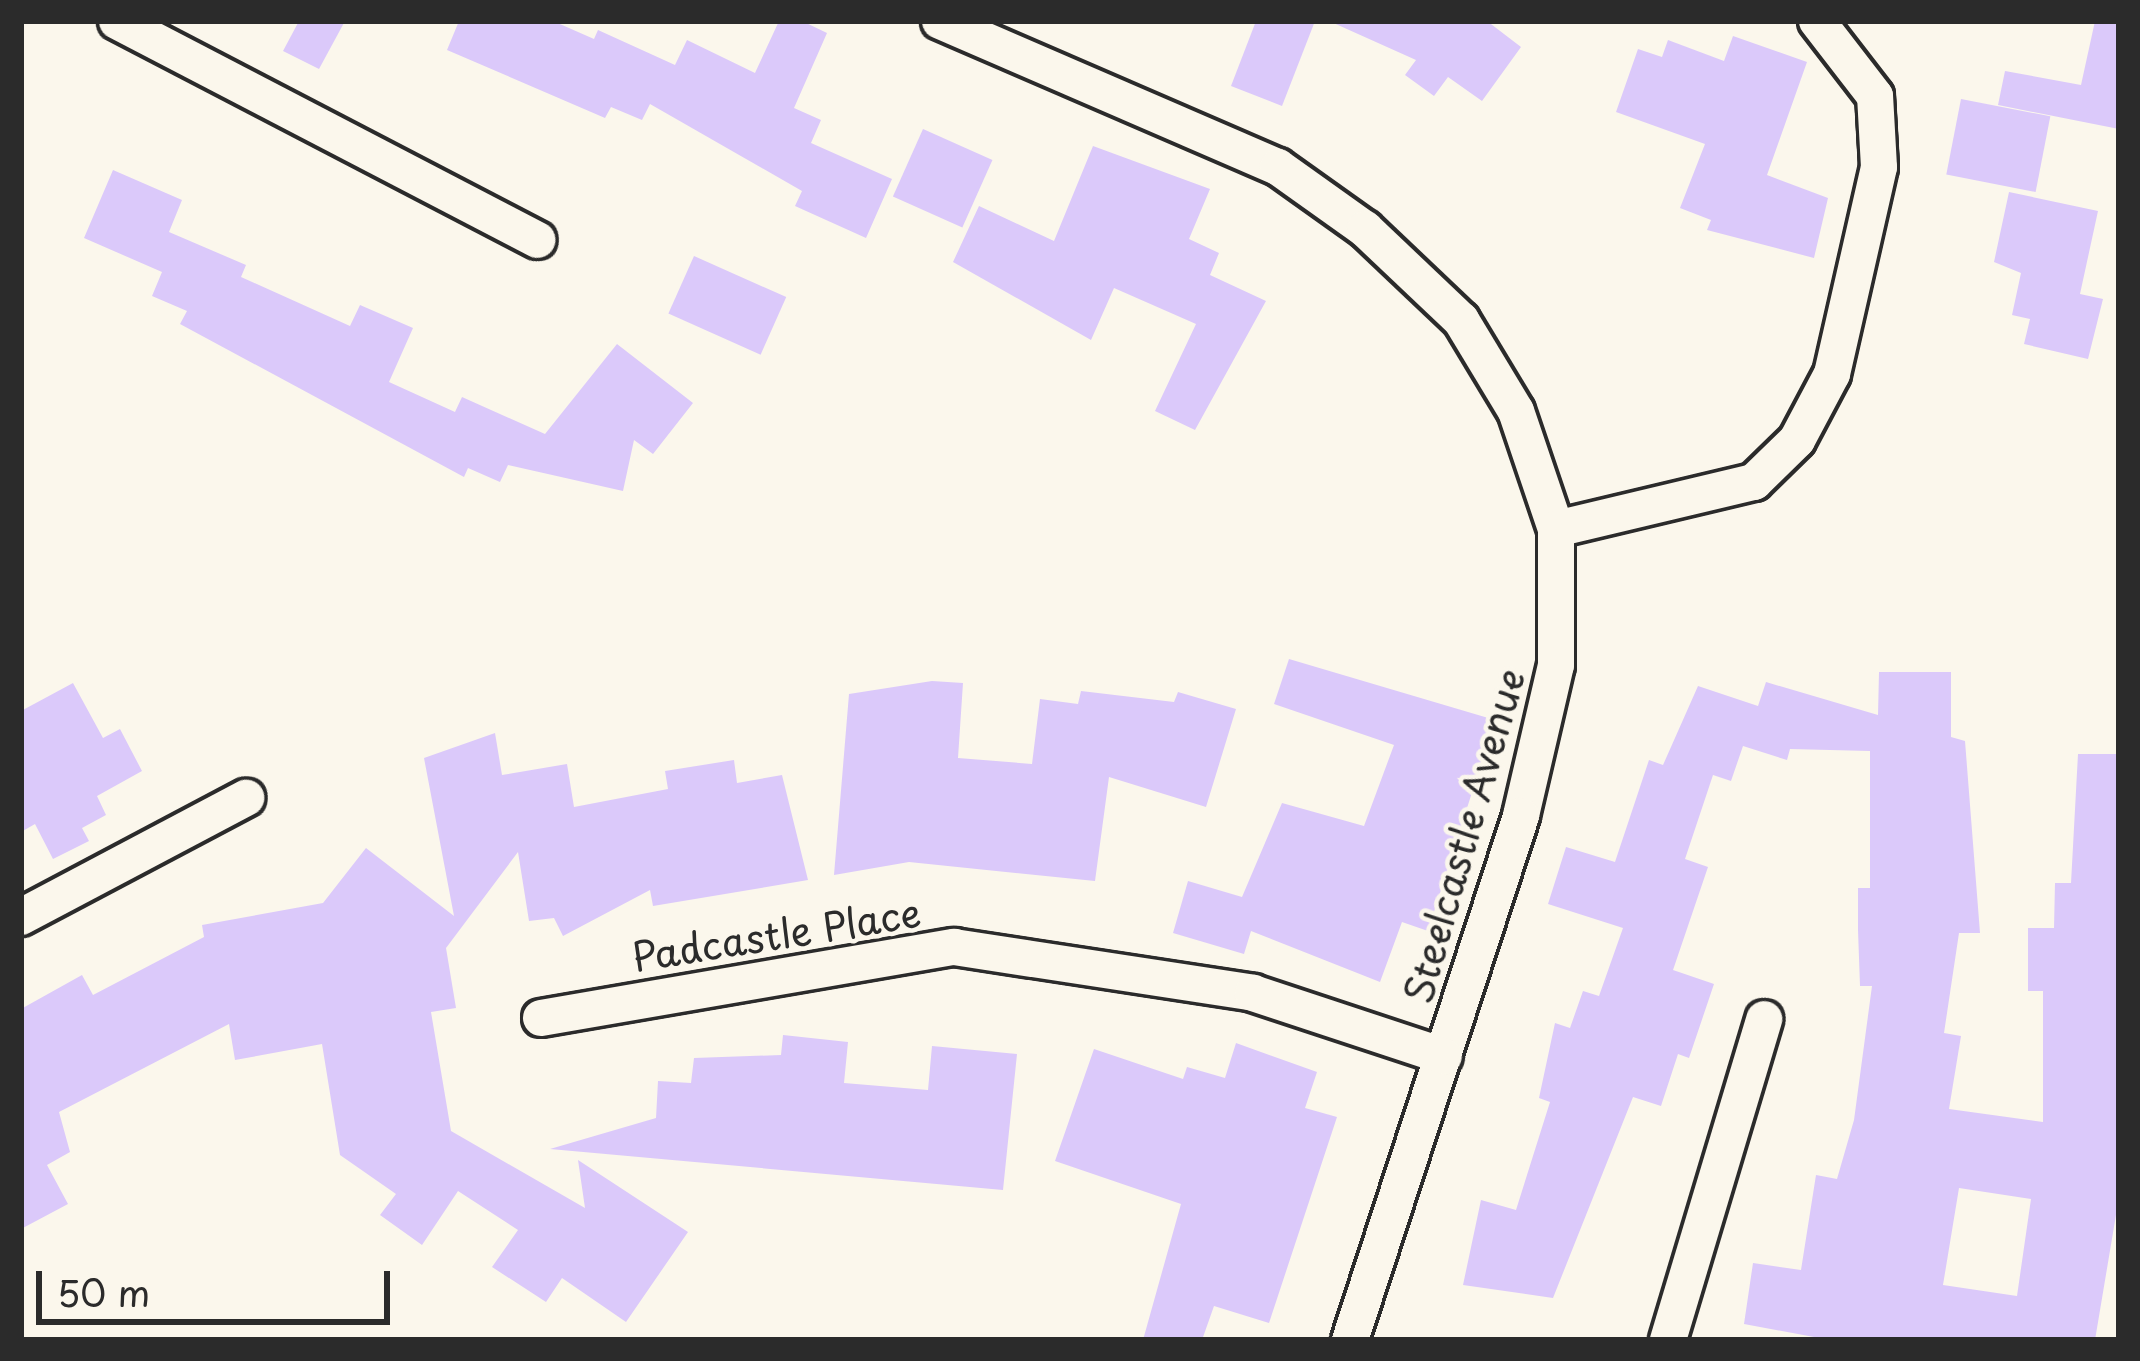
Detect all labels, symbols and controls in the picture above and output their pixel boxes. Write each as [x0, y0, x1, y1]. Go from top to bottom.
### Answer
street label: Steelcastle Avenue [1393, 662, 1533, 1010]
street label: Padcastle Place [627, 888, 925, 980]
scale bar [42, 1247, 396, 1321]
text: 50 m [57, 1265, 150, 1319]

